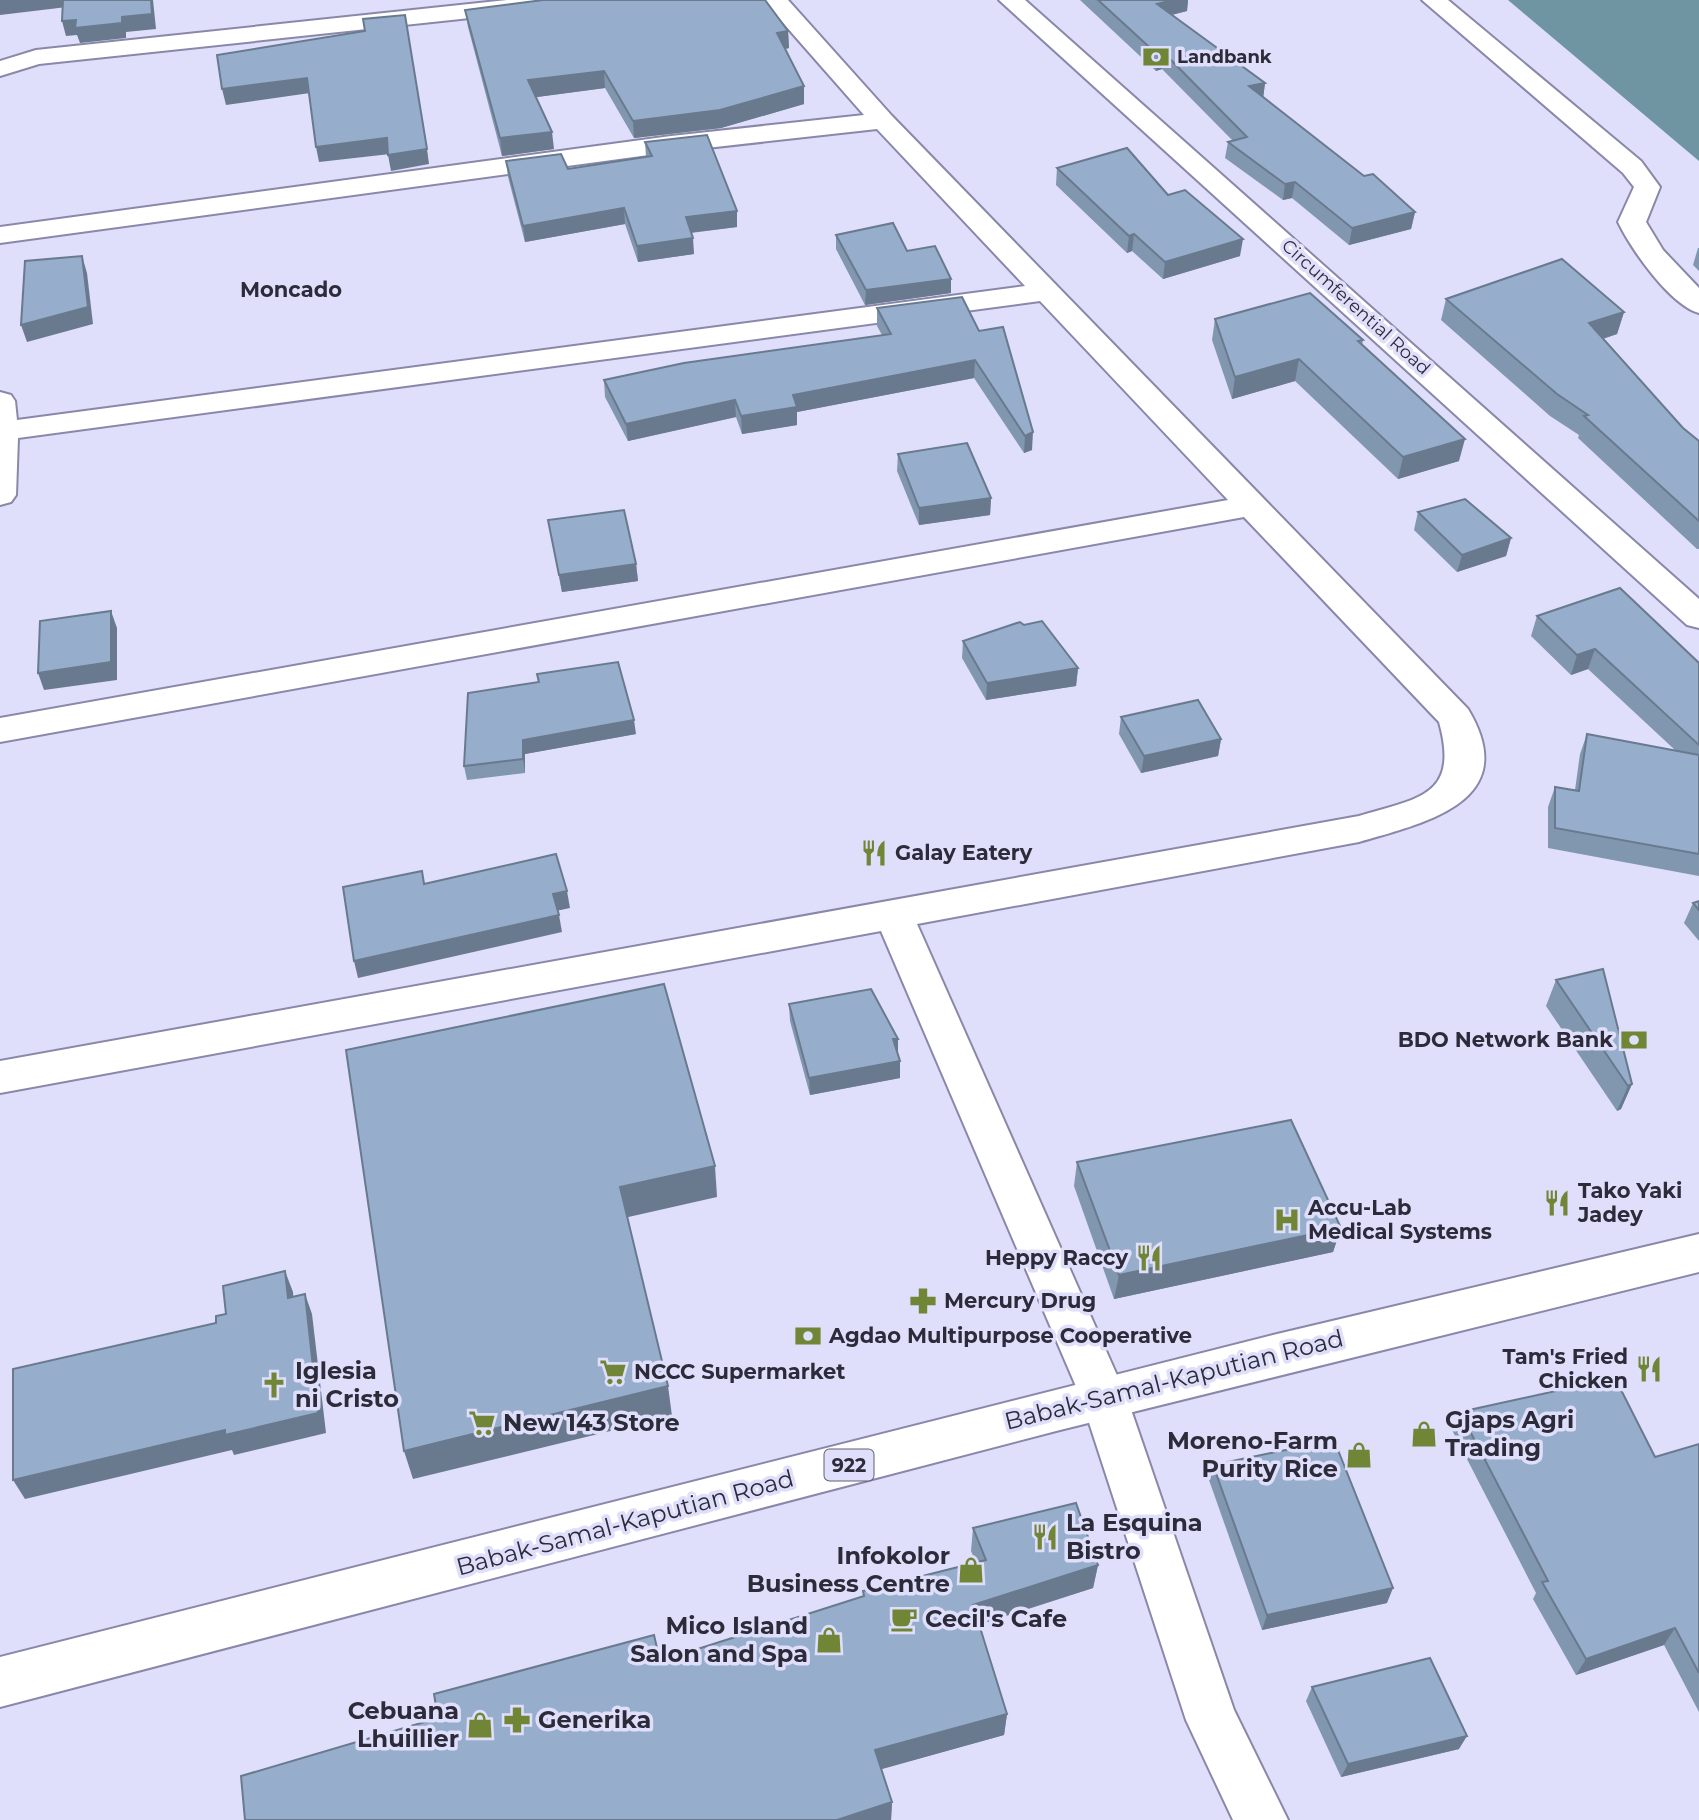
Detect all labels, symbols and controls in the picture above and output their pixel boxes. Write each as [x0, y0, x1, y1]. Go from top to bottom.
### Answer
bank icon: Landbank [1141, 42, 1171, 72]
place label: Landbank [1177, 46, 1272, 68]
street label: Circumferential Road [1277, 235, 1435, 379]
district label: Moncado [240, 277, 342, 302]
restaurant icon: Galay Eatery [859, 838, 889, 868]
place label: Galay Eatery [895, 840, 1033, 865]
bank icon: BDO Network Bank [1619, 1025, 1649, 1055]
place label: BDO Network Bank [1398, 1027, 1613, 1052]
place label: Tako Yaki Jadey [1577, 1178, 1682, 1227]
restaurant icon: Tako Yaki Jadey [1542, 1188, 1572, 1218]
place label: Accu-Lab Medical Systems [1307, 1195, 1492, 1244]
hospital icon: Accu-Lab Medical Systems [1272, 1205, 1302, 1235]
restaurant icon: Heppy Raccy [1134, 1243, 1164, 1273]
place label: Heppy Raccy [985, 1245, 1128, 1270]
pharmacy icon: Mercury Drug [908, 1286, 938, 1316]
place label: Mercury Drug [944, 1288, 1096, 1313]
bank icon: Agdao Multipurpose Cooperative [793, 1321, 823, 1351]
place label: Agdao Multipurpose Cooperative [828, 1323, 1192, 1348]
street label: Babak-Samal-Kaputian Road [1001, 1323, 1346, 1436]
place label: Tam's Fried Chicken [1502, 1344, 1628, 1393]
restaurant icon: Tam's Fried Chicken [1634, 1354, 1664, 1384]
place label: Iglesia ni Cristo [295, 1356, 399, 1413]
supermarket icon: NCCC Supermarket [598, 1357, 628, 1387]
place label: NCCC Supermarket [634, 1359, 845, 1384]
church icon: Iglesia ni Cristo [259, 1370, 289, 1400]
place label: Gjaps Agri Trading [1445, 1405, 1574, 1462]
supermarket icon: New 143 Store [467, 1408, 497, 1438]
place label: New 143 Store [503, 1408, 680, 1437]
shop icon: Gjaps Agri Trading [1409, 1419, 1439, 1449]
place label: Moreno-Farm Purity Rice [1167, 1426, 1338, 1483]
shop icon: Moreno-Farm Purity Rice [1344, 1440, 1374, 1470]
road number: 922 [824, 1450, 874, 1480]
street label: Babak-Samal-Kaputian Road [453, 1463, 797, 1582]
place label: La Esquina Bistro [1066, 1508, 1203, 1565]
restaurant icon: La Esquina Bistro [1030, 1522, 1060, 1552]
place label: Infokolor Business Centre [747, 1541, 950, 1598]
shop icon: Infokolor Business Centre [956, 1555, 986, 1585]
cafe icon: Cecil's Cafe [889, 1604, 919, 1634]
place label: Cecil's Cafe [925, 1604, 1067, 1633]
place label: Mico Island Salon and Spa [630, 1611, 808, 1668]
shop icon: Mico Island Salon and Spa [814, 1625, 844, 1655]
place label: Cebuana Lhuillier [348, 1696, 459, 1753]
pharmacy icon: Generika [502, 1705, 532, 1735]
place label: Generika [538, 1705, 651, 1734]
shop icon: Cebuana Lhuillier [465, 1710, 495, 1740]

